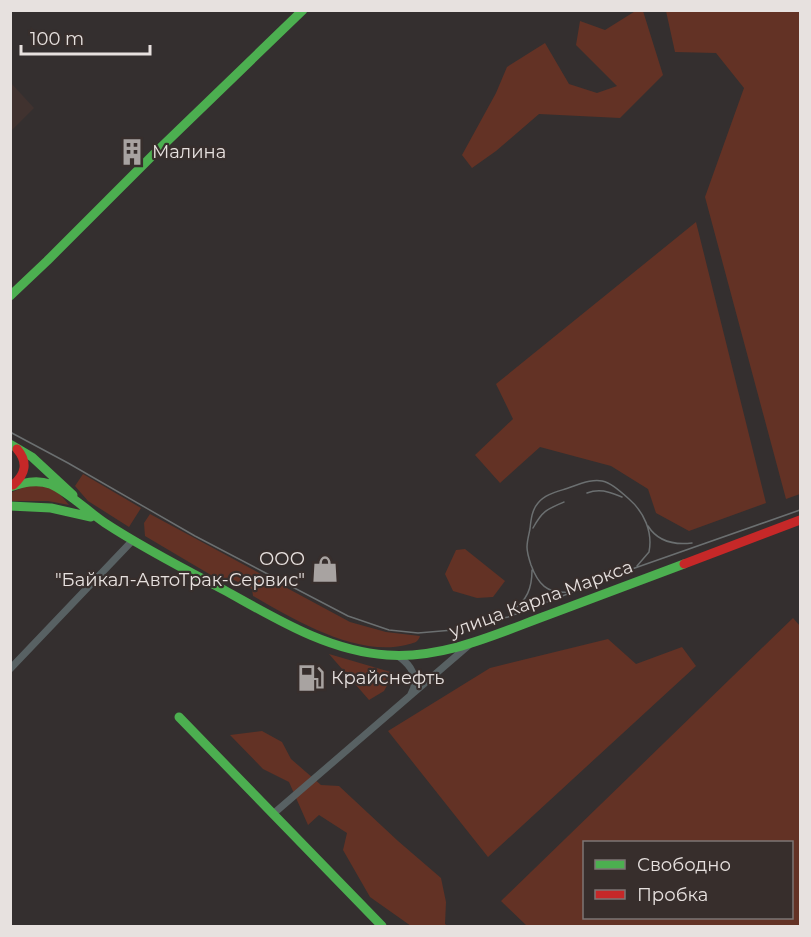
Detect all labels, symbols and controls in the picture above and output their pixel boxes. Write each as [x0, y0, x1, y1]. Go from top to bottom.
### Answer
scale bar [21, 18, 150, 56]
text: 100 m [30, 28, 84, 50]
building icon: Малина [117, 137, 147, 167]
place label: Малина [152, 141, 226, 163]
place label: ООО "Байкал-АвтоТрак-Сервис" [55, 548, 305, 591]
shop icon: ООО "Байкал-АвтоТрак-Сервис" [310, 554, 340, 584]
street label: улица Карла Маркса [445, 556, 636, 643]
fuel station icon: Крайснефть [296, 663, 326, 693]
place label: Крайснефть [331, 667, 444, 689]
legend [583, 841, 793, 919]
text: Свободно [637, 854, 731, 876]
text: Пробка [637, 884, 708, 906]

